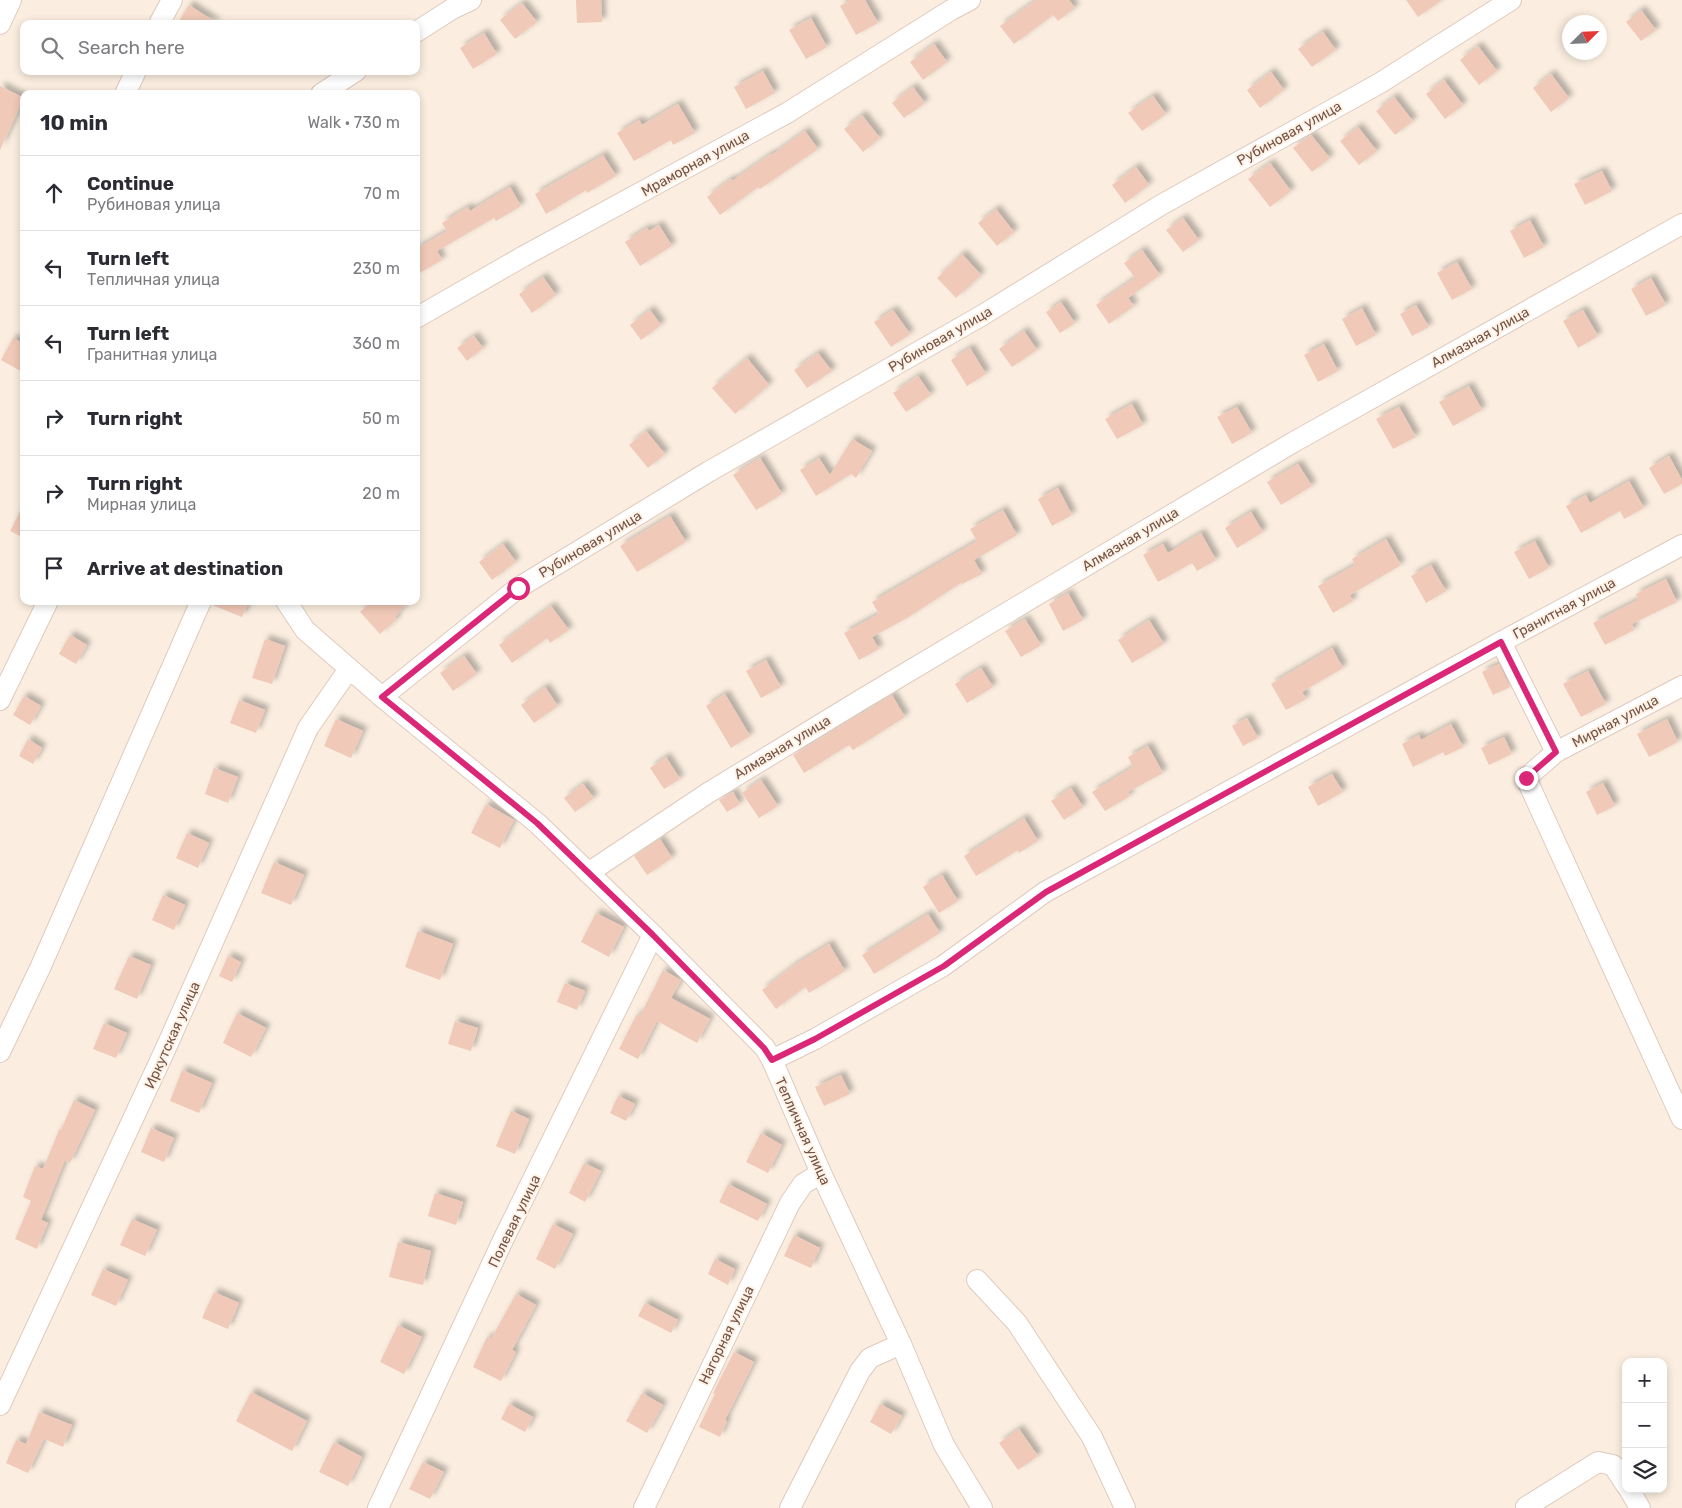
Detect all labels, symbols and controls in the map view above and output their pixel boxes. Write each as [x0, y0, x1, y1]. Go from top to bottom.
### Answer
north arrow [1562, 15, 1607, 60]
search box [20, 20, 420, 75]
icon: search [38, 34, 66, 62]
text: Search here [78, 36, 185, 59]
street label: Рубиновая улица [1234, 98, 1344, 169]
text: 10 min [40, 110, 108, 135]
text: Walk · 730 m [307, 113, 400, 132]
street label: Мраморная улица [638, 127, 752, 200]
text: Continue [87, 172, 174, 195]
icon: ahead [40, 179, 68, 207]
text: 70 m [363, 184, 400, 203]
text: Рубиновая улица [87, 195, 220, 214]
text: Turn left [87, 247, 169, 270]
icon: left [40, 254, 68, 282]
text: 230 m [353, 259, 400, 278]
text: Тепличная улица [87, 270, 220, 289]
street label: Рубиновая улица [885, 303, 995, 376]
street label: Алмазная улица [1428, 303, 1532, 371]
text: Turn left [87, 322, 169, 345]
icon: left [40, 329, 68, 357]
text: 360 m [352, 334, 400, 353]
text: Гранитная улица [87, 345, 217, 364]
icon: right [40, 404, 68, 432]
text: Turn right [87, 407, 182, 430]
text: 50 m [362, 409, 400, 428]
text: Turn right [87, 472, 182, 495]
icon: right [40, 479, 68, 507]
text: 20 m [362, 484, 400, 503]
text: Мирная улица [87, 495, 196, 514]
street label: Алмазная улица [1079, 504, 1182, 575]
street label: Рубиновая улица [536, 507, 645, 582]
icon: arrive [40, 554, 68, 582]
text: Arrive at destination [87, 557, 283, 580]
street label: Гранитная улица [1510, 574, 1619, 643]
route start [507, 577, 530, 600]
street label: Мирная улица [1569, 692, 1661, 751]
street label: Алмазная улица [731, 712, 834, 783]
route end [1515, 767, 1538, 790]
street label: Иркутская улица [141, 979, 204, 1091]
street label: Тепличная улица [771, 1075, 834, 1188]
street label: Полевая улица [485, 1172, 544, 1270]
street label: Нагорная улица [695, 1283, 758, 1387]
map controls [1622, 1358, 1667, 1493]
button: + [1622, 1358, 1667, 1403]
button: − [1622, 1403, 1667, 1448]
button: layers [1622, 1448, 1667, 1493]

